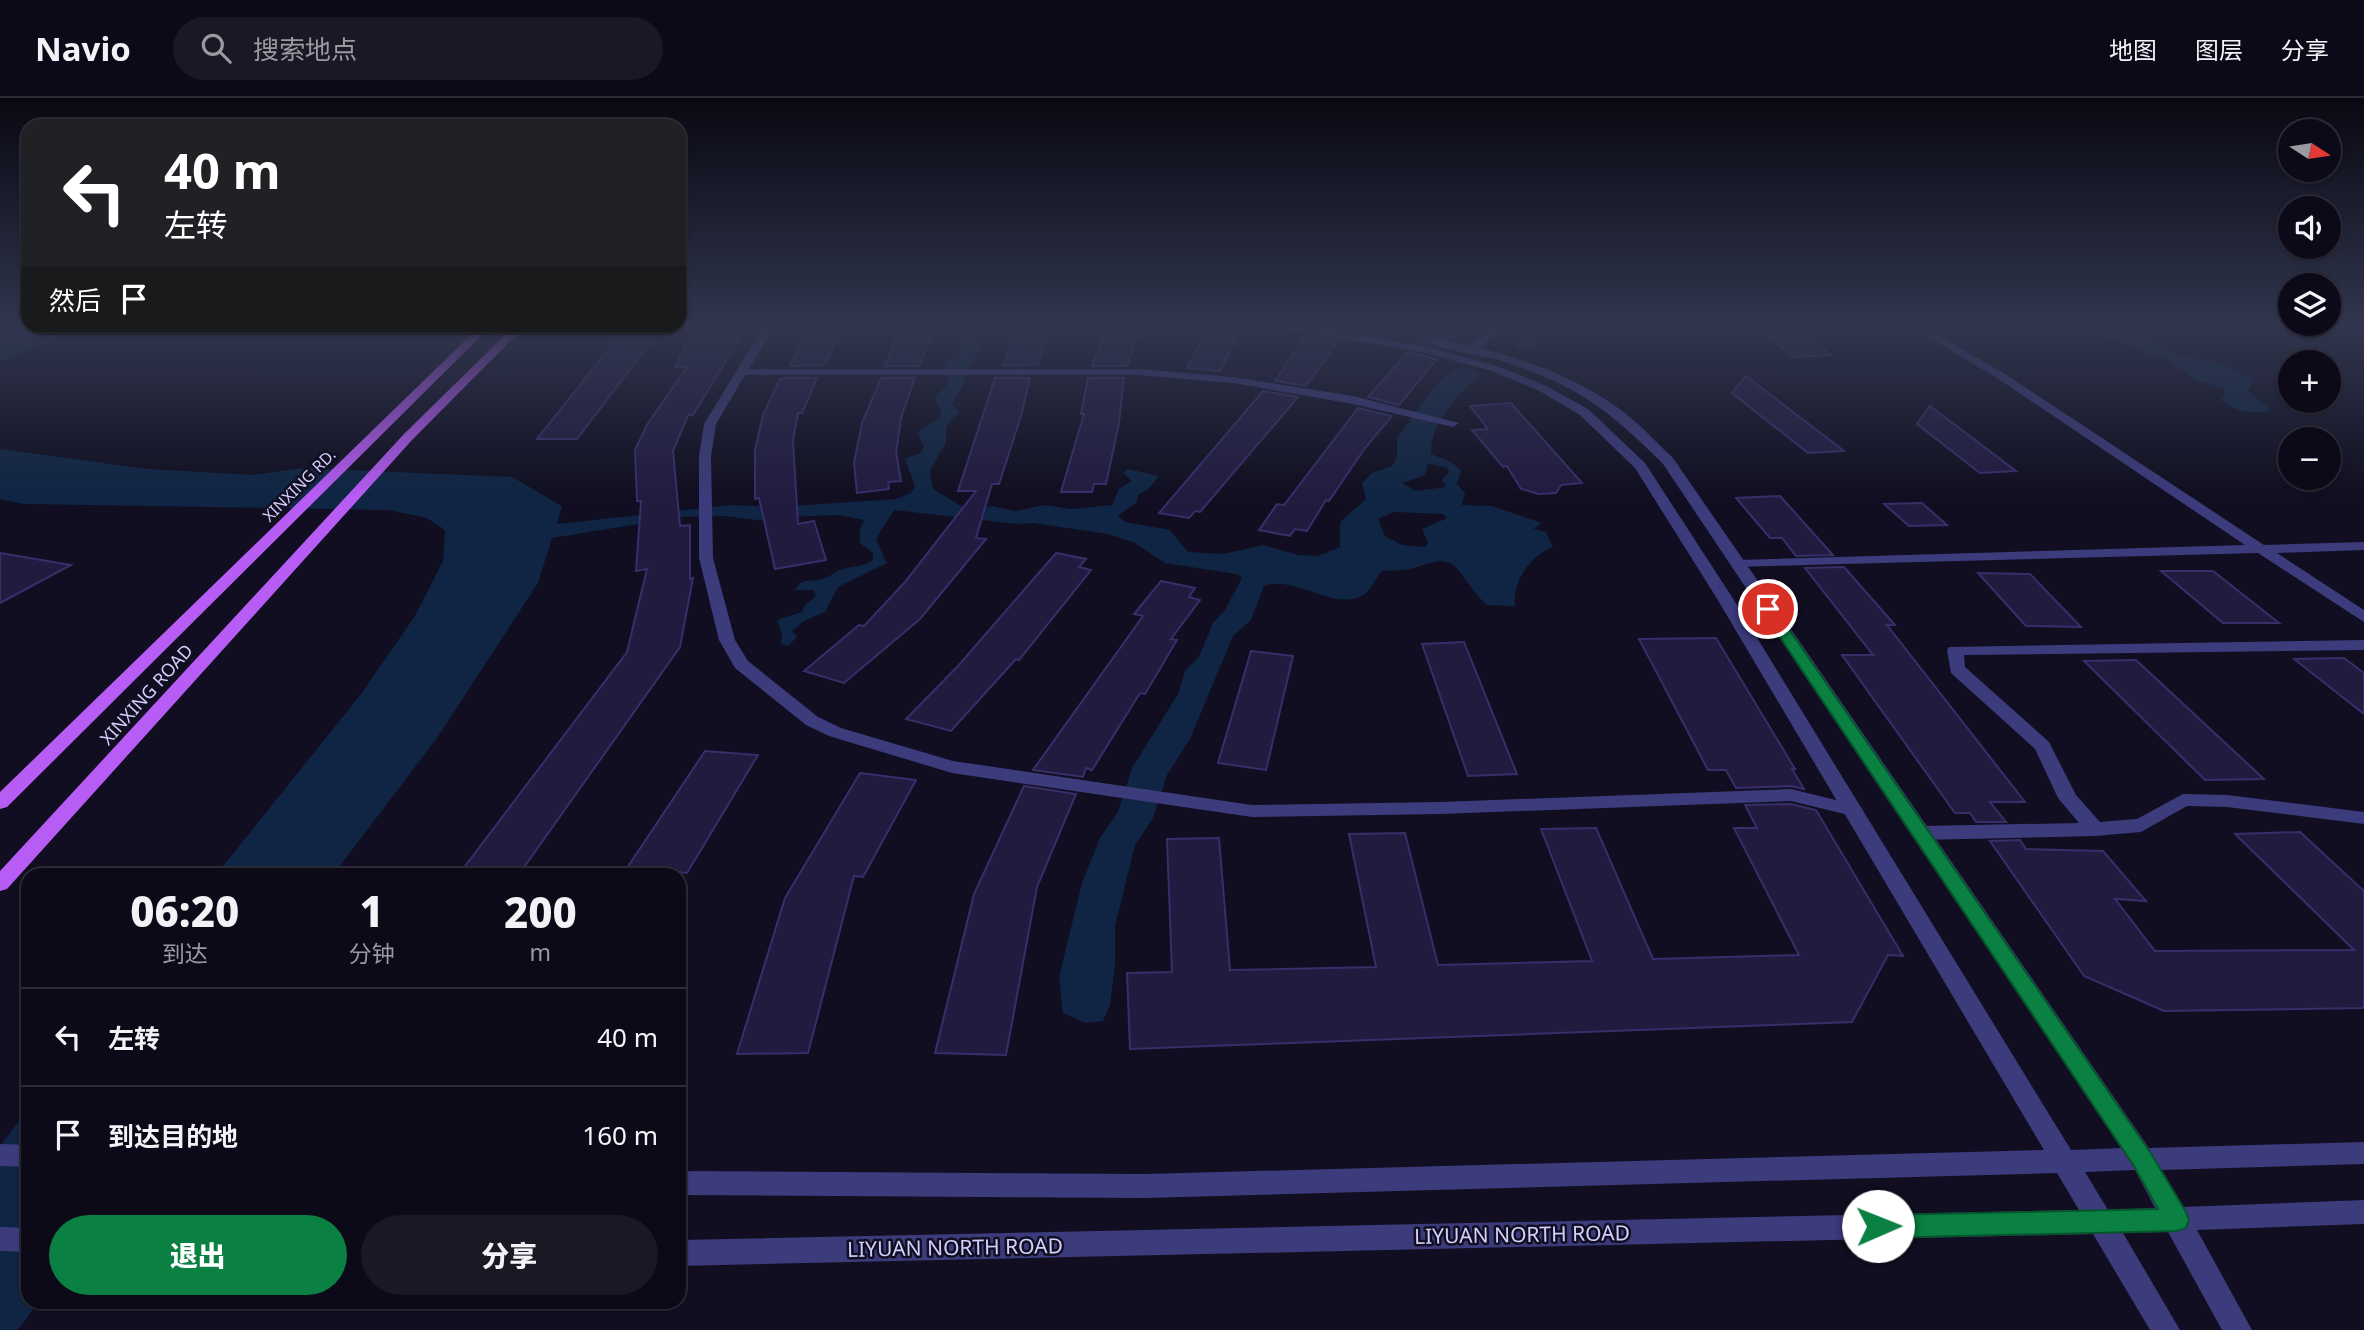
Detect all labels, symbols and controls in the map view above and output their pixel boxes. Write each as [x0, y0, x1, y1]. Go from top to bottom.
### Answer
search box [173, 17, 663, 80]
text: Navio [35, 26, 131, 71]
icon: search [197, 29, 235, 67]
text: 搜索地点 [253, 31, 357, 67]
text: 地图 [2109, 33, 2157, 66]
text: 图层 [2195, 33, 2243, 66]
text: 分享 [2281, 33, 2329, 66]
north arrow [2278, 119, 2342, 182]
map controls [2278, 119, 2341, 490]
text: 40 m [164, 137, 281, 203]
icon: left [49, 147, 140, 238]
button: sound [2278, 196, 2341, 259]
text: 左转 [164, 203, 228, 246]
button: layers [2278, 273, 2341, 336]
icon: arrive [115, 280, 153, 318]
text: 然后 [49, 282, 101, 318]
button: + [2278, 350, 2341, 413]
button: − [2278, 427, 2341, 490]
street label: XINXING RD. [258, 444, 340, 526]
pin [1738, 579, 1798, 639]
icon: arrive [1749, 590, 1787, 628]
street label: XINXING ROAD [94, 638, 198, 750]
text: 06:20 [130, 882, 239, 939]
text: 1 [359, 882, 384, 939]
text: 200 [504, 883, 577, 940]
text: m [530, 936, 551, 968]
text: 到达 [162, 937, 208, 969]
text: 分钟 [349, 937, 395, 969]
icon: left [49, 1018, 87, 1056]
text: 40 m [597, 1019, 658, 1055]
text: 左转 [108, 1020, 160, 1056]
icon: arrive [49, 1116, 87, 1154]
text: 160 m [582, 1117, 658, 1153]
text: 到达目的地 [108, 1118, 238, 1154]
position arrow [1841, 1189, 1915, 1263]
button: 退出 [49, 1215, 347, 1295]
button: 分享 [361, 1215, 658, 1295]
street label: LIYUAN NORTH ROAD [1414, 1218, 1630, 1250]
street label: LIYUAN NORTH ROAD [847, 1231, 1063, 1263]

